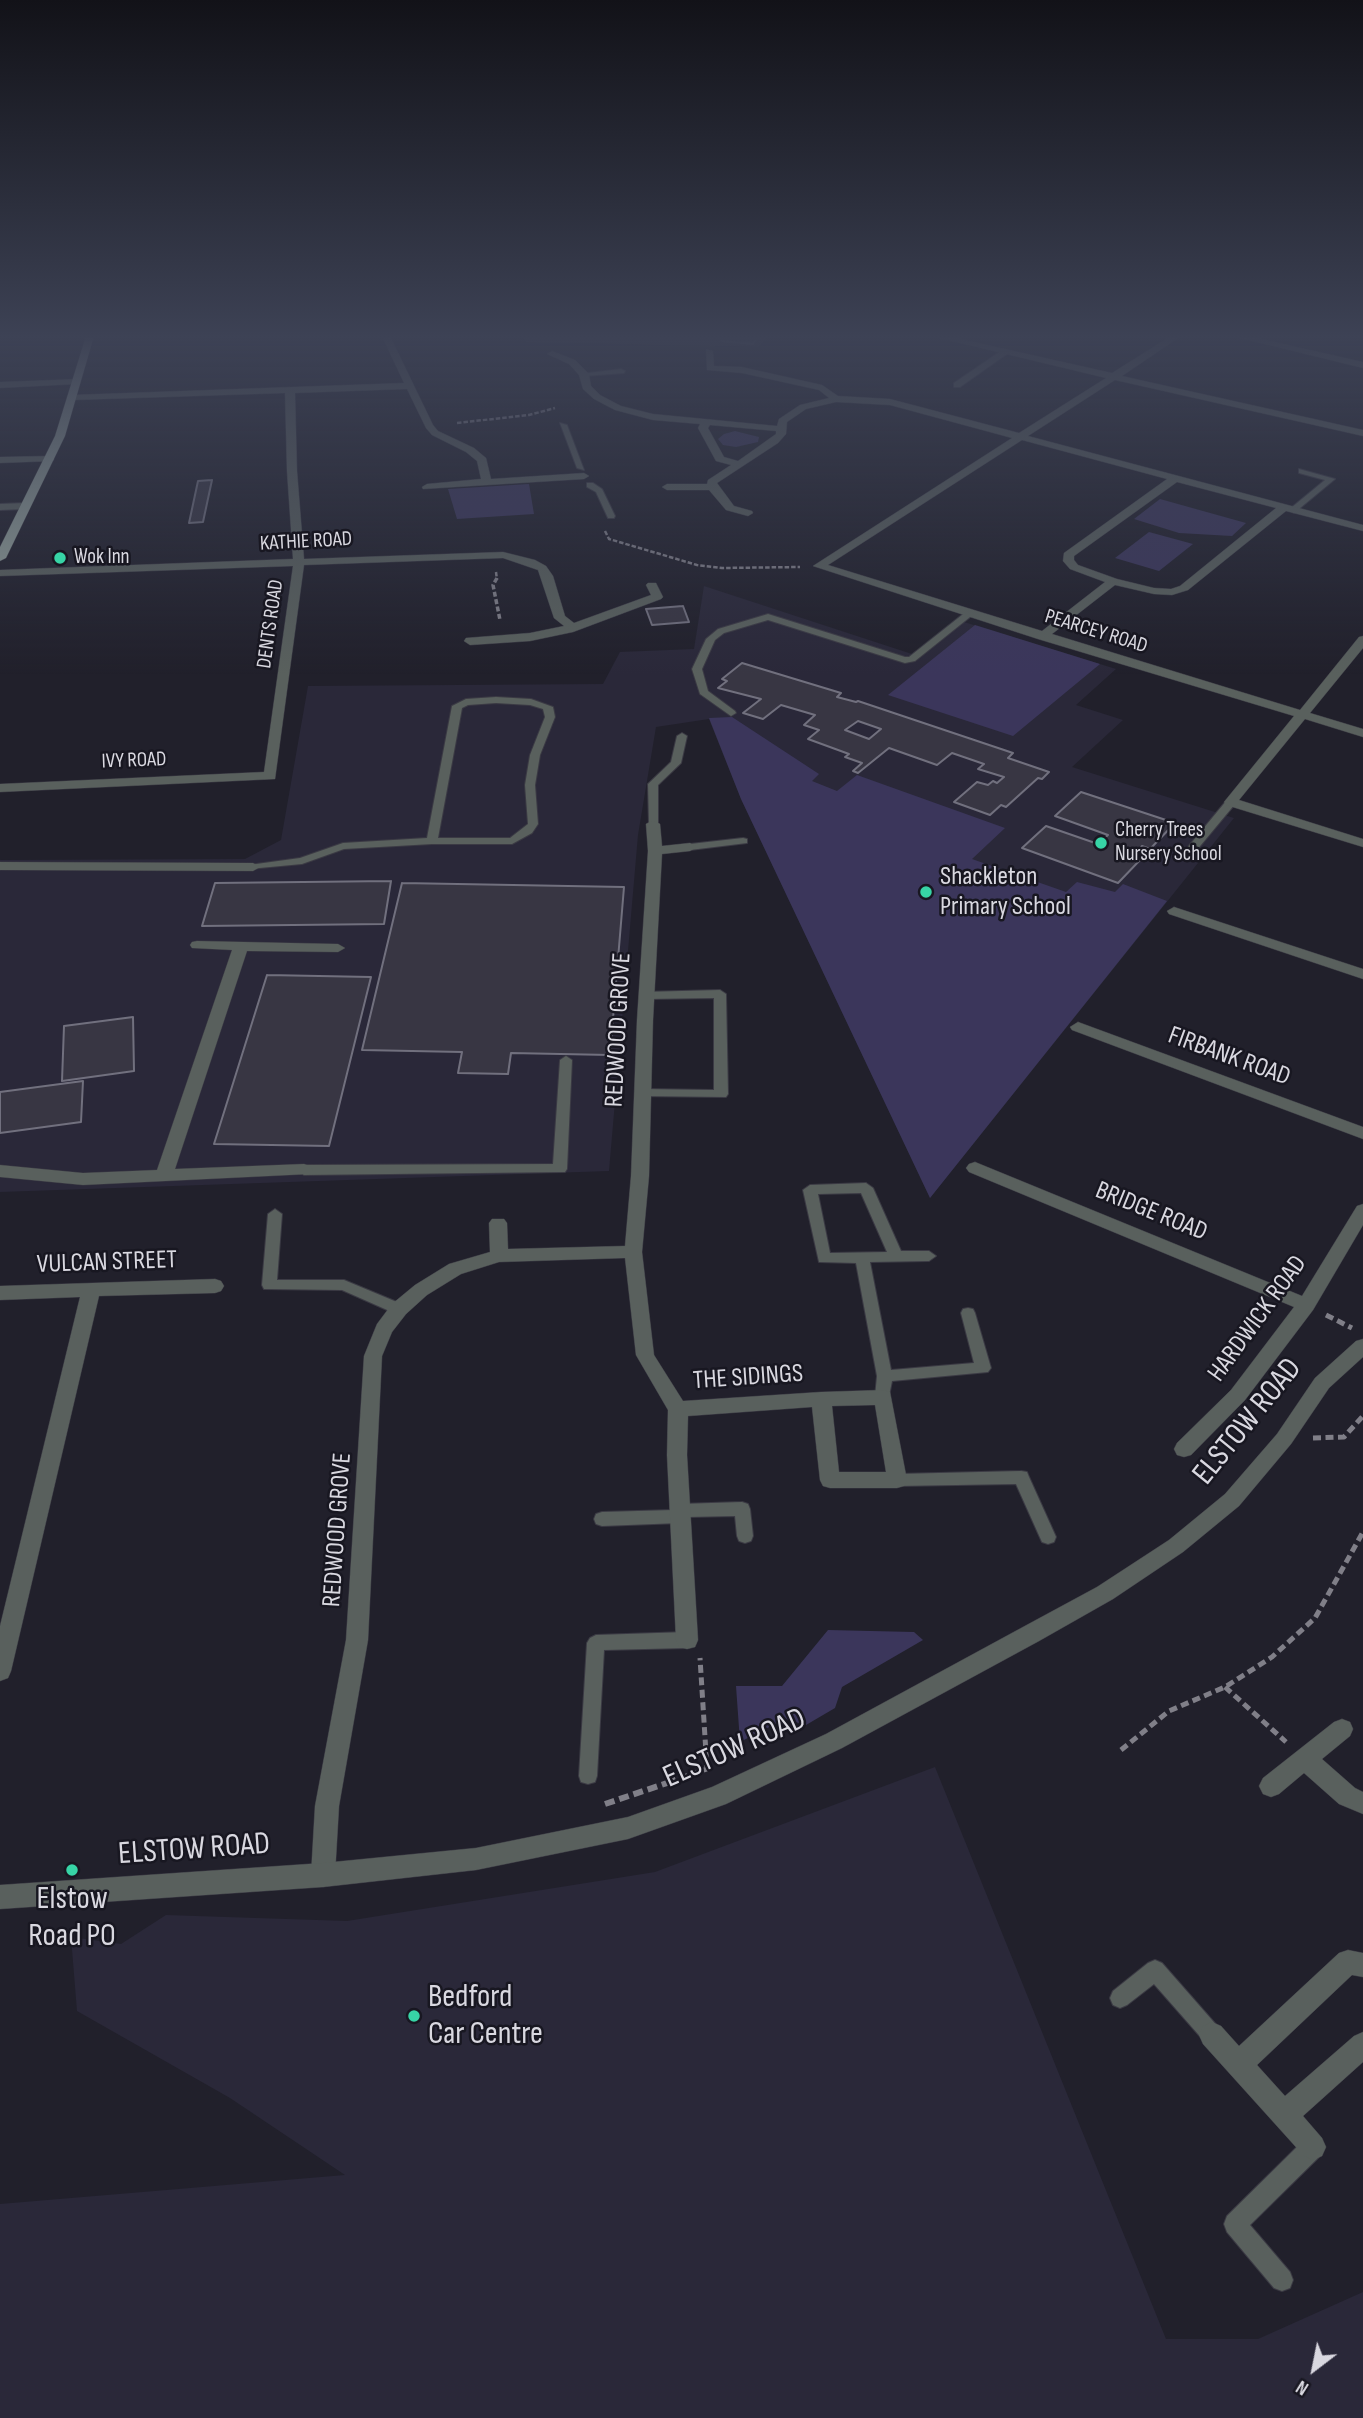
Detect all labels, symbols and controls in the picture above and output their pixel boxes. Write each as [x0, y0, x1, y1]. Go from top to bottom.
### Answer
street label: KATHIE ROAD [259, 527, 353, 557]
place label: Wok Inn [74, 545, 130, 571]
marker: Wok Inn [52, 550, 68, 566]
street label: DENTS ROAD [252, 578, 290, 670]
street label: PEARCEY ROAD [1042, 604, 1150, 660]
street label: IVY ROAD [101, 747, 167, 775]
place label: Cherry Trees Nursery School [1115, 818, 1222, 868]
marker: Cherry Trees Nursery School [1093, 835, 1109, 851]
place label: Shackleton Primary School [940, 861, 1071, 922]
marker: Shackleton Primary School [918, 884, 934, 900]
street label: REDWOOD GROVE [599, 952, 639, 1108]
street label: FIRBANK ROAD [1164, 1020, 1294, 1094]
street label: BRIDGE ROAD [1090, 1175, 1212, 1249]
street label: VULCAN STREET [36, 1245, 178, 1281]
street label: HARDWICK ROAD [1202, 1250, 1314, 1388]
street label: ELSTOW ROAD [1185, 1351, 1311, 1493]
street label: THE SIDINGS [692, 1359, 804, 1397]
street label: REDWOOD GROVE [317, 1452, 359, 1608]
street label: ELSTOW ROAD [658, 1701, 812, 1797]
street label: ELSTOW ROAD [117, 1826, 271, 1874]
marker: Elstow Road PO [64, 1862, 80, 1878]
place label: Elstow Road PO [28, 1881, 116, 1956]
place label: Bedford Car Centre [428, 1979, 543, 2054]
marker: Bedford Car Centre [406, 2008, 422, 2024]
north arrow [1279, 2334, 1349, 2404]
text: N [1292, 2375, 1313, 2400]

